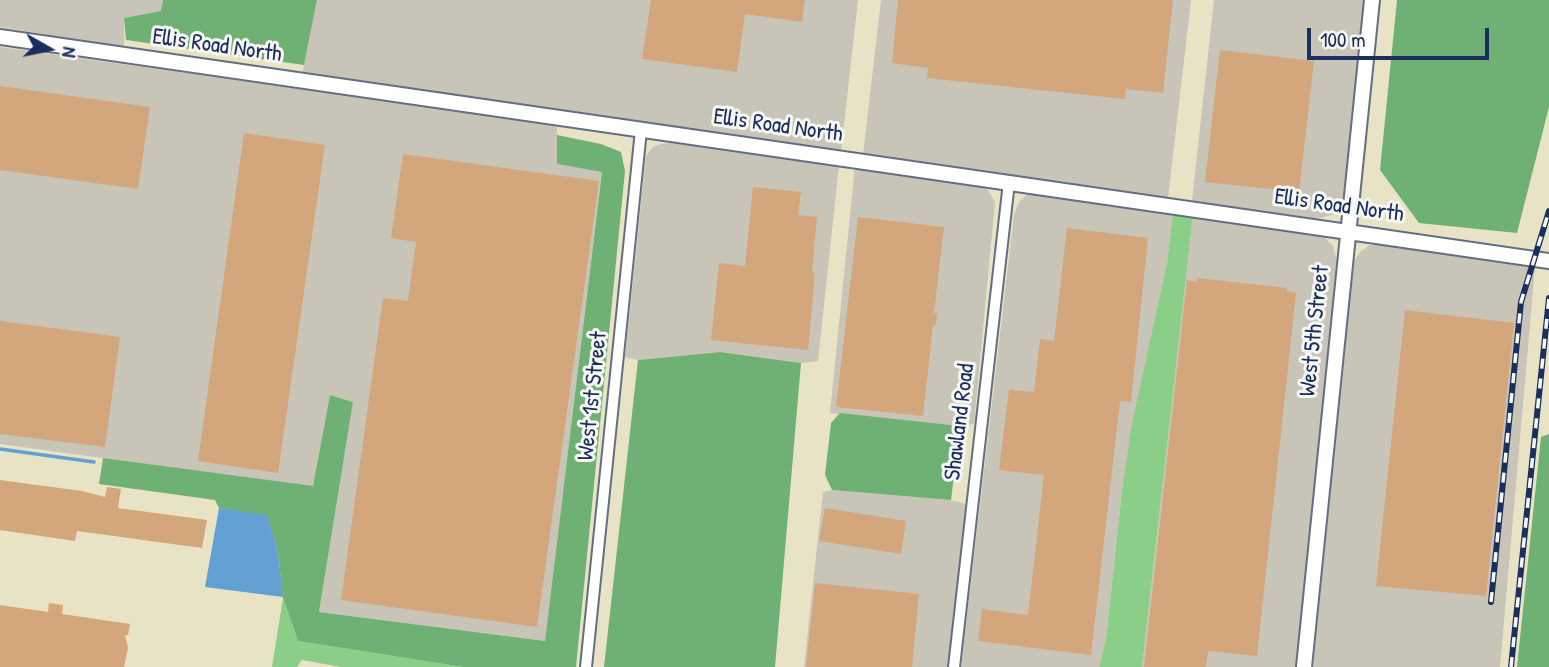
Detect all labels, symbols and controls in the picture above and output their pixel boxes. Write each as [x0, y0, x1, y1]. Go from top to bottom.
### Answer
north arrow [14, 14, 84, 84]
scale bar [1311, 14, 1493, 58]
street label: Ellis Road North [151, 23, 283, 69]
text: 100 m [1320, 25, 1366, 54]
text: N [56, 45, 83, 59]
street label: Ellis Road North [712, 103, 844, 149]
street label: Ellis Road North [1273, 183, 1405, 229]
street label: West 5th Street [1294, 264, 1336, 398]
street label: West 1st Street [573, 330, 613, 462]
street label: Shawland Road [939, 362, 981, 482]

